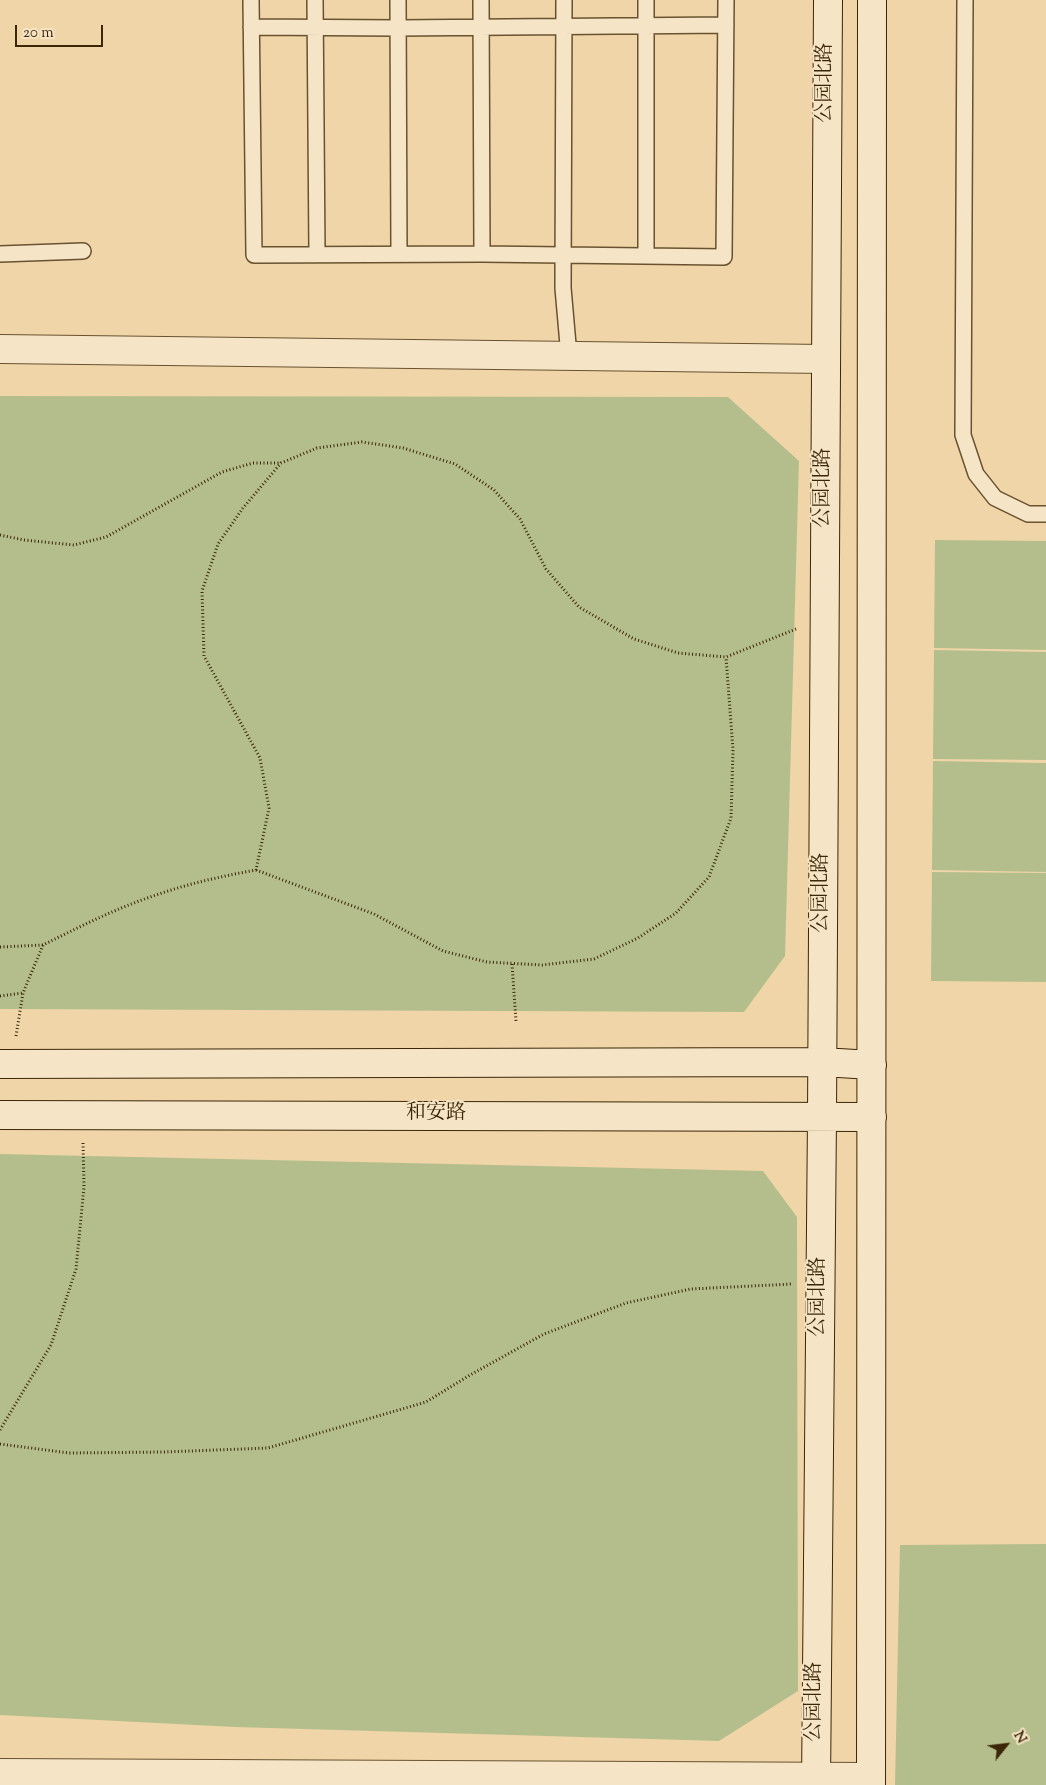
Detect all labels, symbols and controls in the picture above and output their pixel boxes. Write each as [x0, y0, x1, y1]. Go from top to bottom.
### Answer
scale bar [18, 15, 105, 47]
text: 20 m [23, 23, 54, 44]
street label: 公园北路 [815, 43, 839, 123]
street label: 公园北路 [813, 448, 837, 528]
street label: 公园北路 [811, 853, 835, 933]
street label: 和安路 [406, 1103, 466, 1127]
street label: 公园北路 [808, 1257, 832, 1337]
street label: 公园北路 [804, 1662, 828, 1742]
north arrow [981, 1720, 1031, 1770]
text: N [1008, 1728, 1031, 1747]

